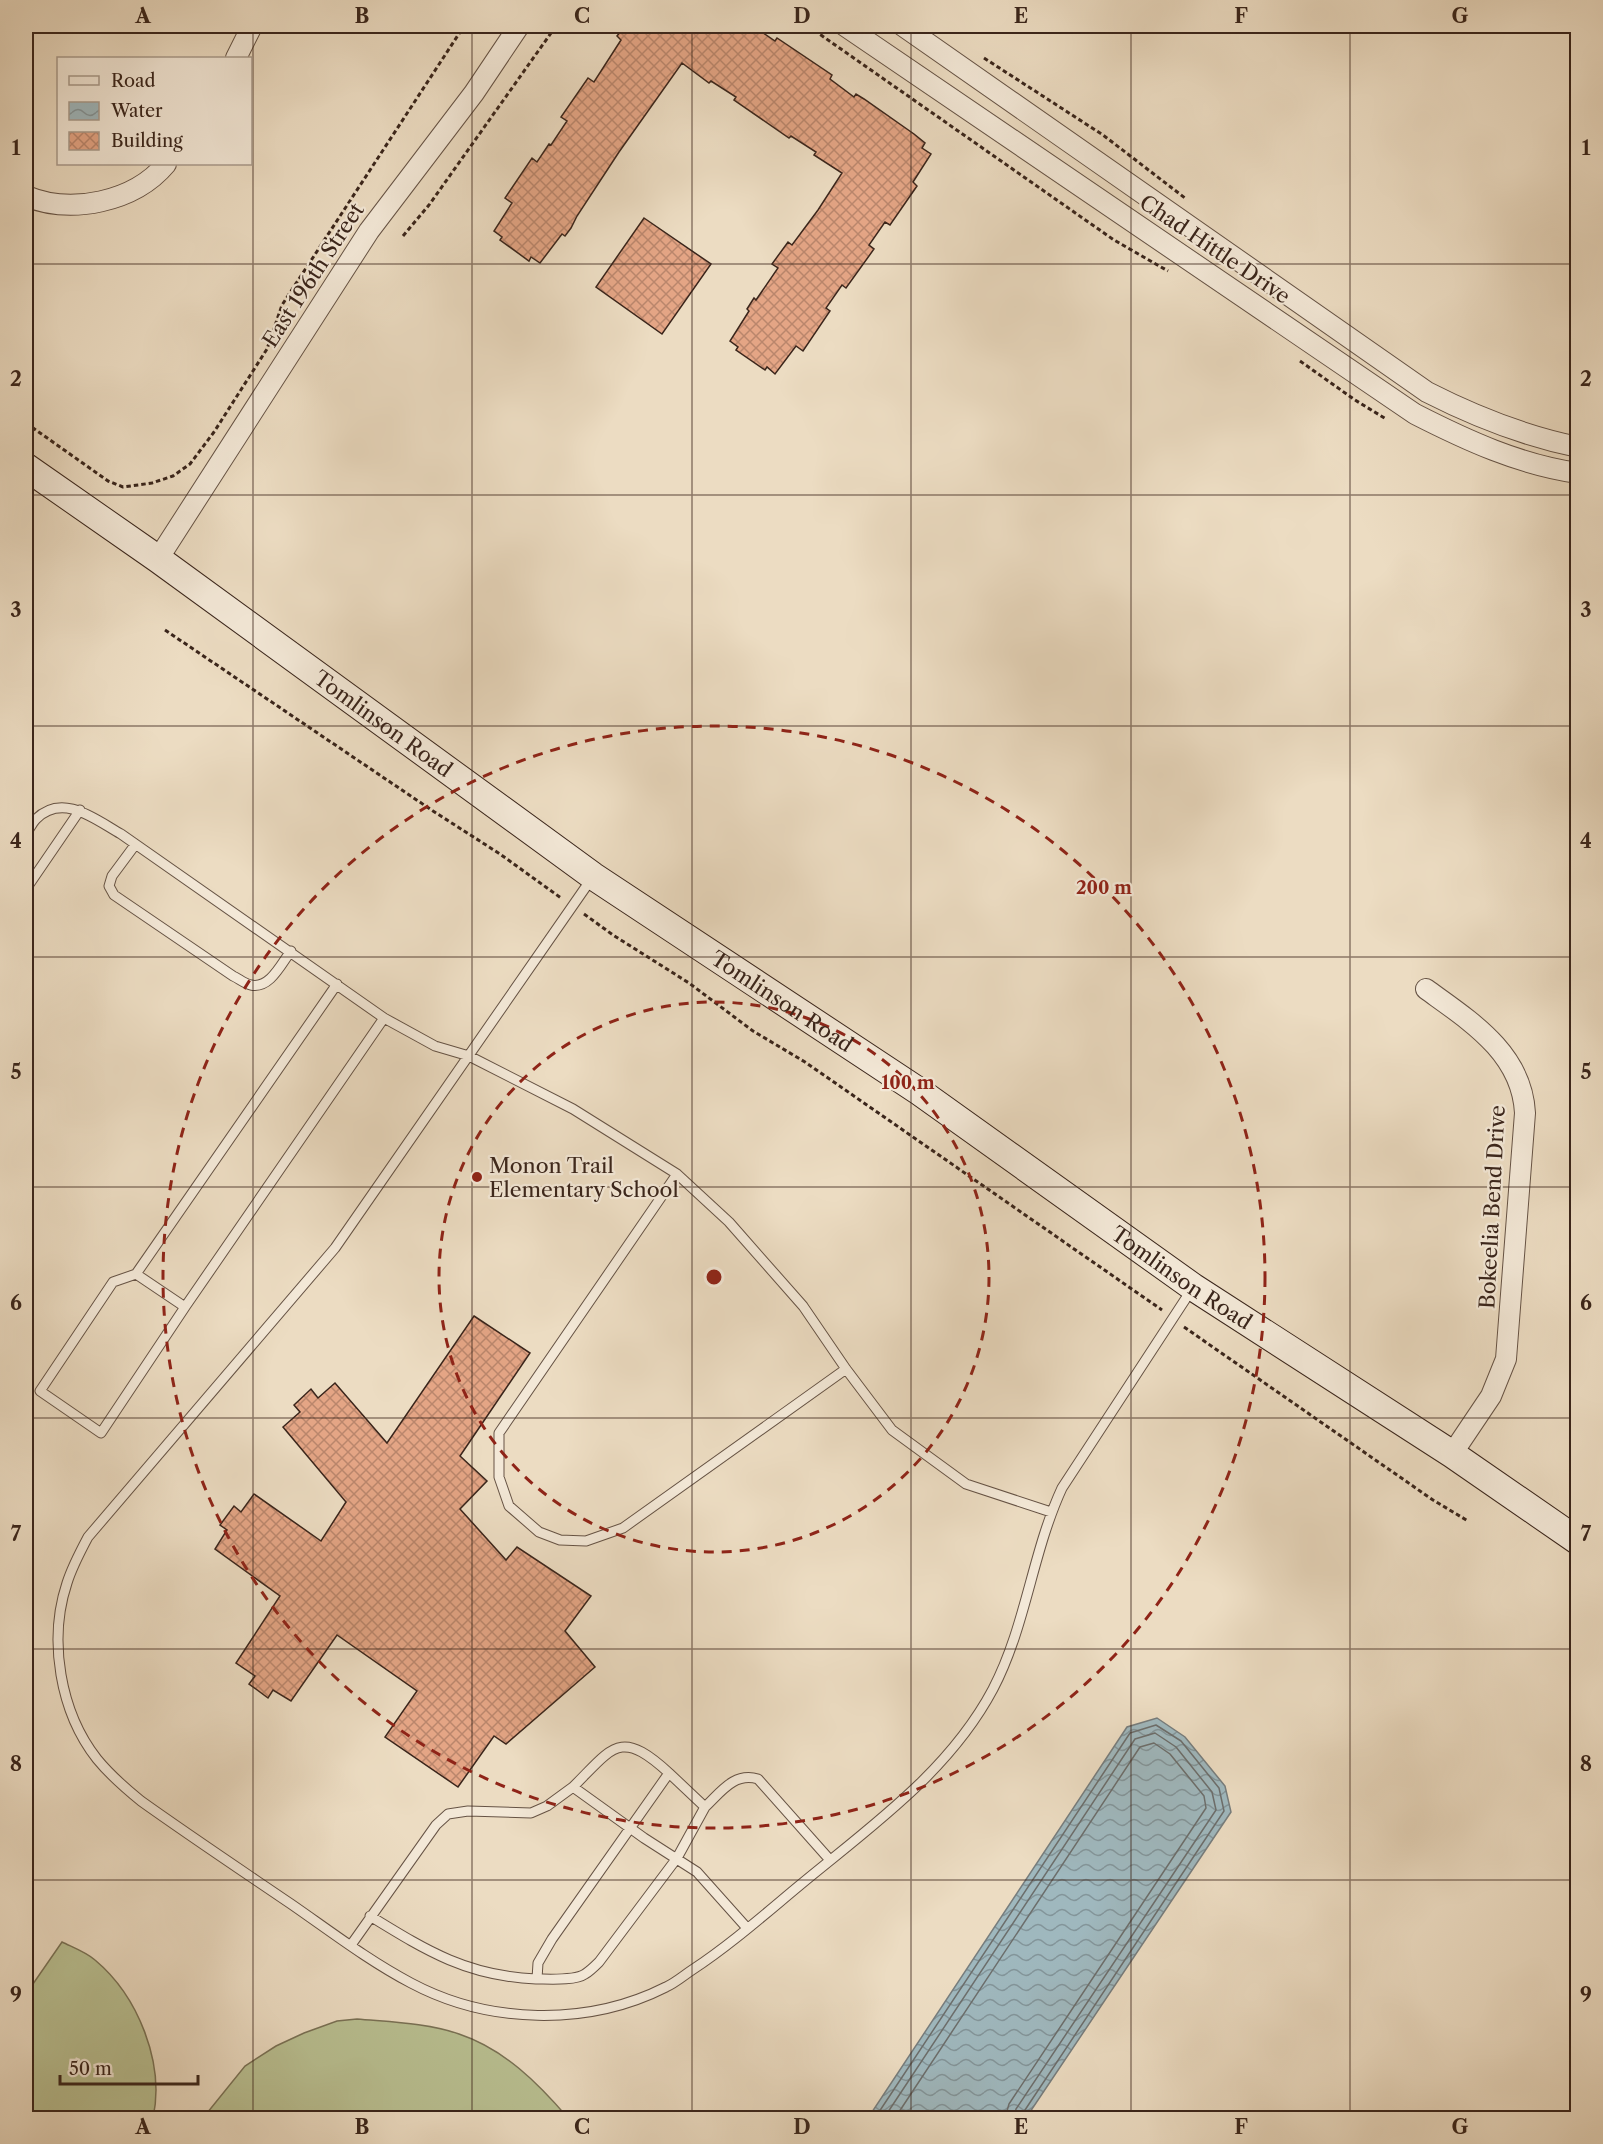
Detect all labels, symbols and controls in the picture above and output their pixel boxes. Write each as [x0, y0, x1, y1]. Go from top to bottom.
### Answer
text: A [134, 4, 151, 28]
text: B [355, 4, 370, 28]
text: C [574, 4, 590, 28]
text: D [793, 4, 811, 28]
text: E [1014, 4, 1028, 28]
text: F [1234, 4, 1248, 28]
text: G [1452, 4, 1469, 28]
legend [57, 57, 252, 165]
text: Road [111, 70, 156, 92]
text: Water [110, 100, 163, 122]
text: Building [111, 130, 183, 152]
text: 1 [12, 136, 21, 160]
text: 1 [1582, 136, 1591, 160]
street label: Chad Hittle Drive [1135, 189, 1295, 309]
street label: East 196th Street [257, 198, 369, 352]
text: 2 [10, 367, 22, 391]
text: 2 [1580, 367, 1592, 391]
text: 3 [10, 598, 22, 622]
text: 3 [1580, 598, 1592, 622]
street label: Tomlinson Road [310, 665, 458, 782]
text: 4 [10, 829, 22, 853]
text: 4 [1580, 829, 1592, 853]
text: 200 m [1076, 877, 1132, 899]
street label: Tomlinson Road [707, 945, 858, 1057]
text: 5 [10, 1060, 22, 1084]
text: 5 [1580, 1060, 1592, 1084]
text: 100 m [881, 1072, 935, 1094]
street label: Bokeelia Bend Drive [1474, 1105, 1510, 1309]
place label: Monon Trail Elementary School [489, 1153, 679, 1202]
marker: Monon Trail Elementary School [470, 1170, 484, 1184]
street label: Tomlinson Road [1107, 1221, 1257, 1334]
centre of rings [704, 1267, 724, 1287]
text: 6 [10, 1291, 22, 1315]
text: 6 [1580, 1291, 1592, 1315]
text: 7 [11, 1522, 22, 1546]
text: 7 [1581, 1522, 1592, 1546]
text: 8 [10, 1752, 22, 1776]
text: 8 [1580, 1752, 1592, 1776]
text: 9 [10, 1983, 22, 2007]
text: 9 [1580, 1983, 1592, 2007]
scale bar [60, 2048, 198, 2086]
text: 50 m [69, 2058, 112, 2080]
text: A [134, 2115, 151, 2139]
text: B [355, 2115, 370, 2139]
text: C [574, 2115, 590, 2139]
text: D [793, 2115, 811, 2139]
text: E [1014, 2115, 1028, 2139]
text: F [1234, 2115, 1248, 2139]
text: G [1452, 2115, 1469, 2139]

